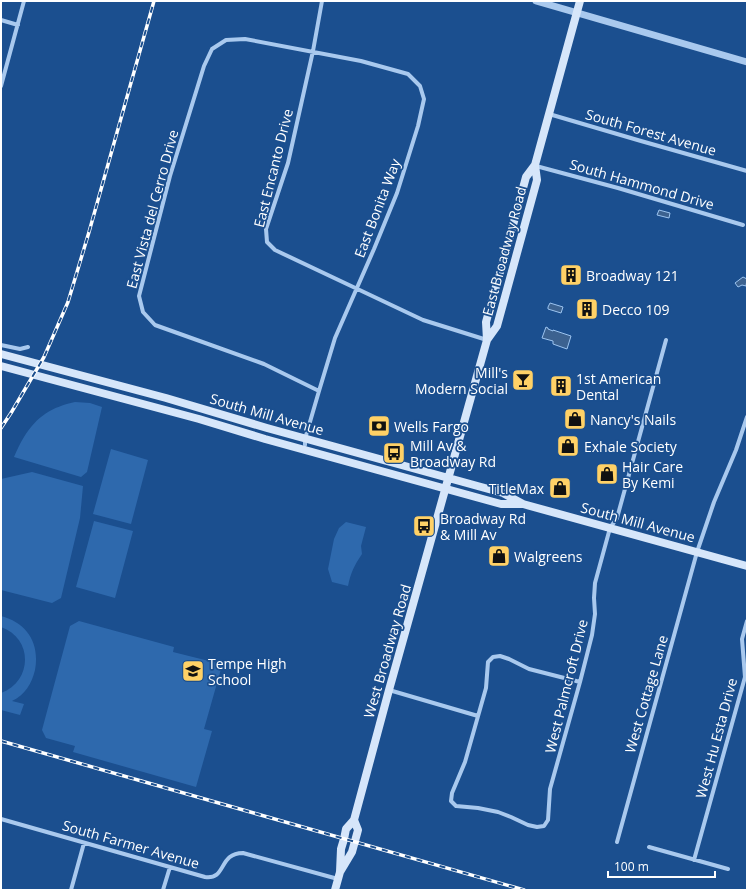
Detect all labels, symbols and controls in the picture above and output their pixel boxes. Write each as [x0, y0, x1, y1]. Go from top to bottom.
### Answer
street label: South Forest Avenue [583, 104, 719, 160]
street label: East Encanto Drive [249, 107, 297, 229]
street label: East Vista del Cerro Drive [122, 127, 182, 291]
street label: South Hammond Drive [568, 154, 717, 214]
street label: East Bonita Way [349, 155, 405, 260]
street label: East Broadway Road [478, 184, 530, 318]
building icon: Broadway 121 [558, 262, 584, 288]
place label: Broadway 121 [586, 266, 679, 285]
building icon: Decco 109 [574, 296, 600, 322]
place label: Decco 109 [602, 300, 670, 319]
place label: Mill's Modern Social [415, 363, 508, 398]
bar icon: Mill's Modern Social [510, 367, 536, 393]
place label: 1st American Dental [576, 369, 661, 404]
building icon: 1st American Dental [548, 373, 574, 399]
street label: South Mill Avenue [208, 389, 326, 439]
shop icon: Nancy's Nails [562, 406, 588, 432]
place label: Nancy's Nails [590, 410, 676, 429]
bank icon: Wells Fargo [366, 413, 392, 439]
place label: Wells Fargo [394, 417, 469, 436]
shop icon: Exhale Society [555, 433, 581, 459]
place label: Mill Av & Broadway Rd [410, 436, 496, 471]
place label: Exhale Society [584, 437, 678, 456]
bus stop icon: Mill Av & Broadway Rd [381, 440, 407, 466]
place label: Hair Care By Kemi [622, 457, 683, 492]
shop icon: Hair Care By Kemi [594, 461, 620, 487]
shop icon: TitleMax [547, 475, 573, 501]
place label: TitleMax [489, 479, 545, 498]
street label: South Mill Avenue [579, 498, 697, 546]
place label: Broadway Rd & Mill Av [440, 509, 526, 544]
bus stop icon: Broadway Rd & Mill Av [411, 513, 437, 539]
shop icon: Walgreens [486, 543, 512, 569]
place label: Walgreens [514, 547, 583, 566]
street label: West Broadway Road [359, 582, 415, 720]
street label: West Palmcroft Drive [540, 617, 592, 755]
street label: West Cottage Lane [620, 633, 672, 755]
place label: Tempe High School [208, 654, 287, 689]
school or university icon: Tempe High School [180, 658, 206, 684]
street label: West Hu Esta Drive [691, 676, 741, 800]
street label: South Farmer Avenue [60, 815, 202, 873]
scale bar [608, 853, 715, 879]
text: 100 m [614, 858, 649, 875]

